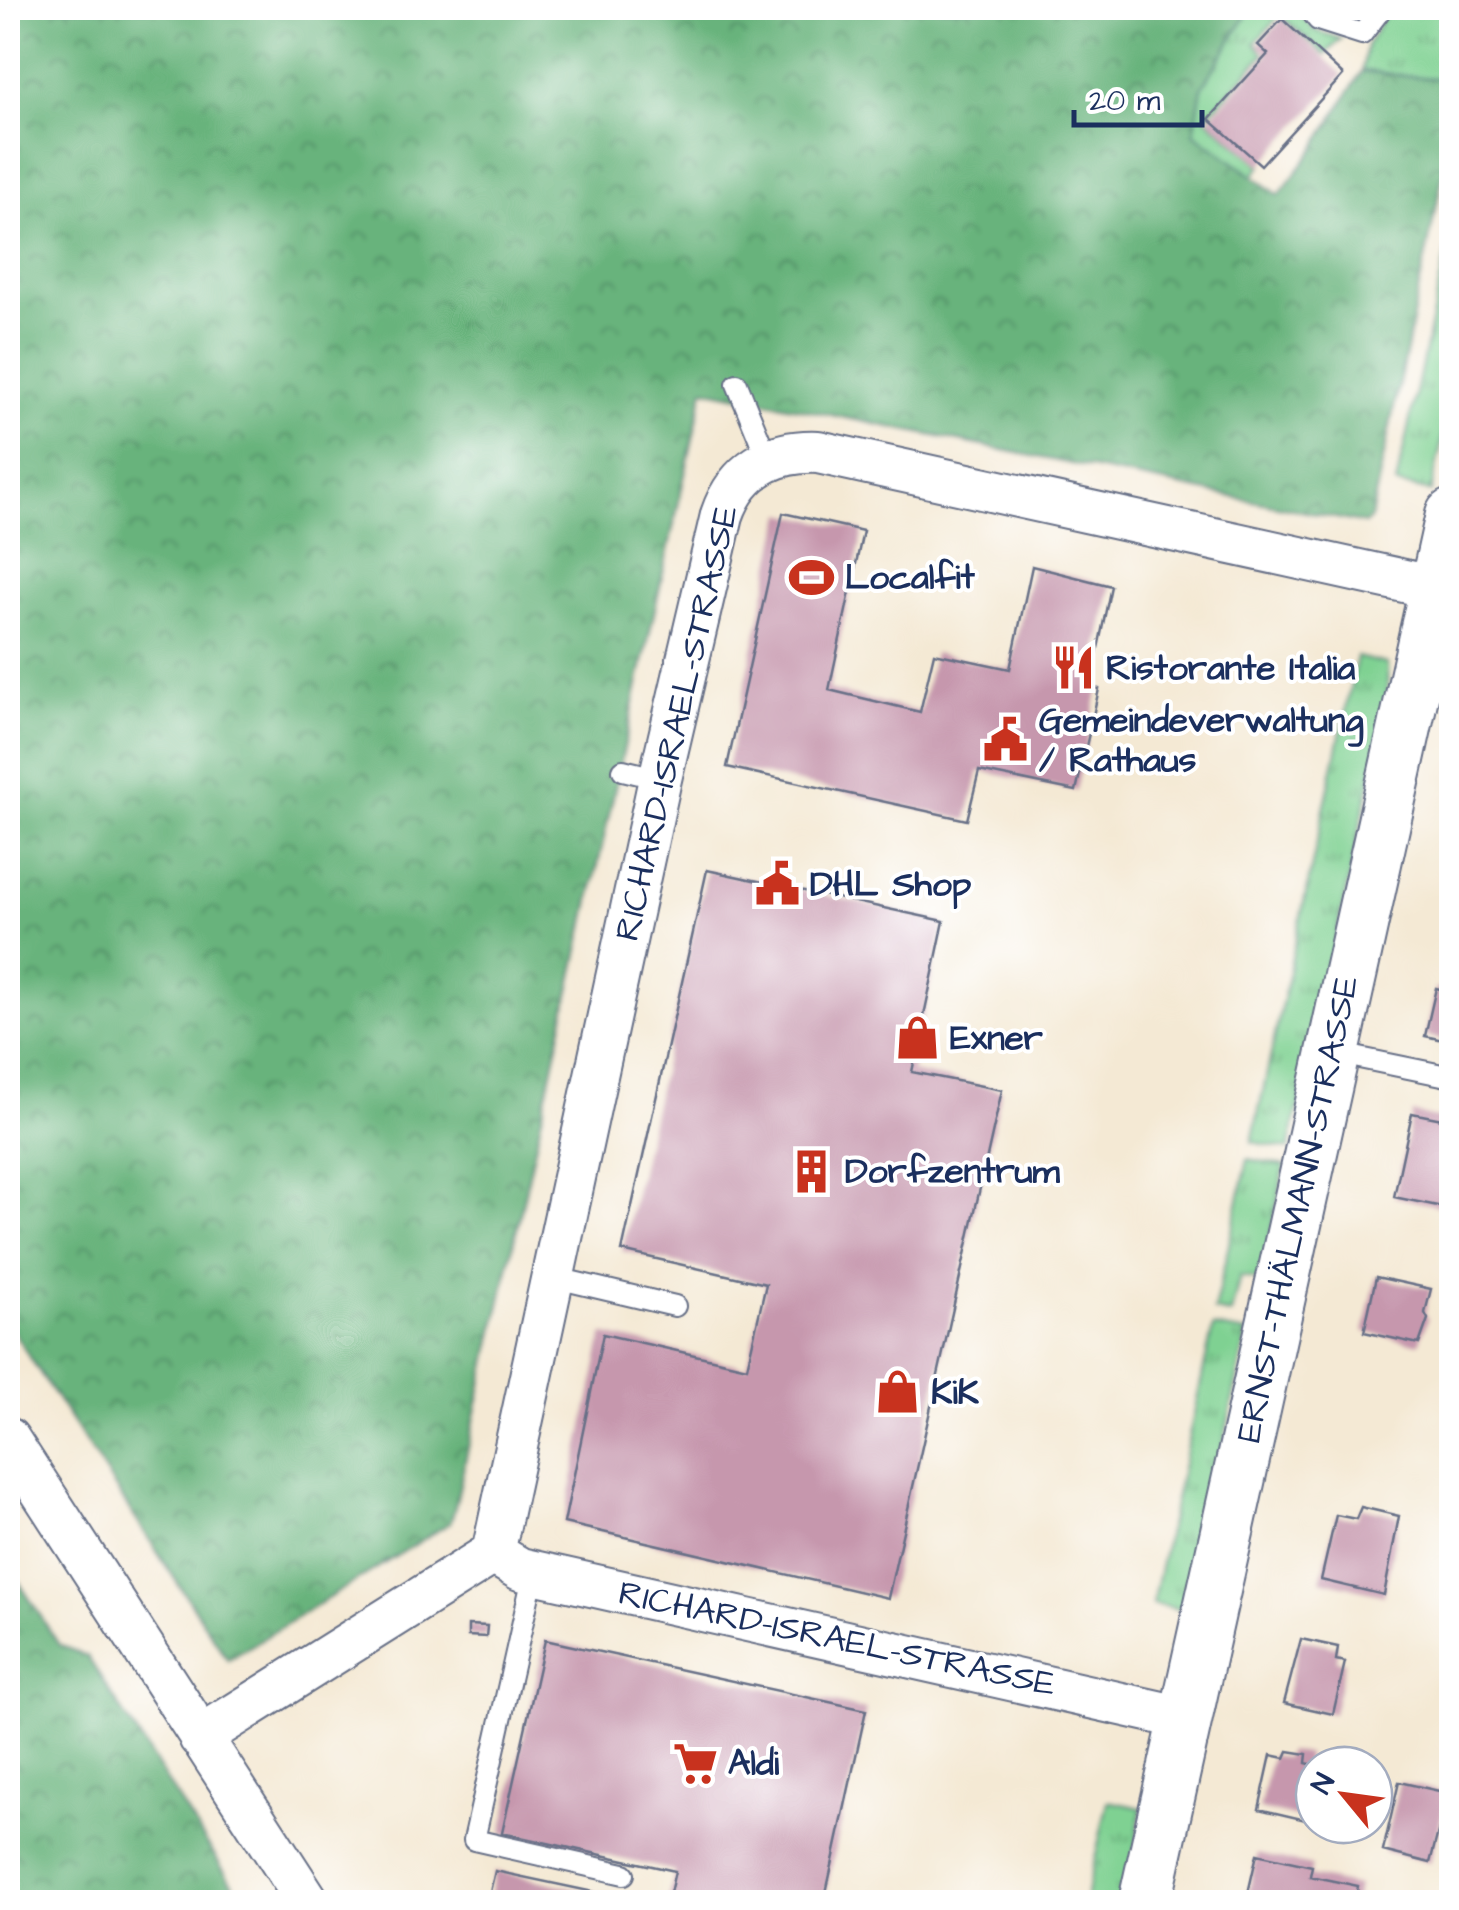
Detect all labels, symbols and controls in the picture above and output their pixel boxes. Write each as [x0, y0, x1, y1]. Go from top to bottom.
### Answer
scale bar [1074, 65, 1202, 127]
text: 20 m [1089, 80, 1161, 122]
street label: RICHARD-ISRAEL-STRASSE [603, 500, 751, 946]
sports icon: Localfit [788, 553, 836, 601]
place label: Localfit [845, 553, 975, 602]
restaurant icon: Ristorante Italia [1049, 644, 1097, 692]
place label: Ristorante Italia [1106, 644, 1355, 693]
place label: Gemeindeverwaltung / Rathaus [1039, 696, 1364, 785]
public building icon: Gemeindeverwaltung / Rathaus [982, 716, 1030, 764]
public building icon: DHL Shop [753, 860, 801, 908]
place label: DHL Shop [810, 860, 972, 910]
street label: ERNST-THÄLMANN-STRASSE [1225, 971, 1371, 1447]
shop icon: Exner [893, 1014, 941, 1062]
place label: Exner [950, 1014, 1044, 1063]
building icon: Dorfzentrum [788, 1147, 836, 1195]
place label: Dorfzentrum [845, 1147, 1060, 1196]
shop icon: KiK [874, 1368, 922, 1416]
place label: KiK [931, 1368, 979, 1417]
street label: RICHARD-ISRAEL-STRASSE [614, 1569, 1060, 1709]
supermarket icon: Aldi [671, 1739, 719, 1787]
place label: Aldi [728, 1739, 780, 1788]
north arrow [1294, 1745, 1394, 1845]
text: N [1302, 1766, 1345, 1801]

